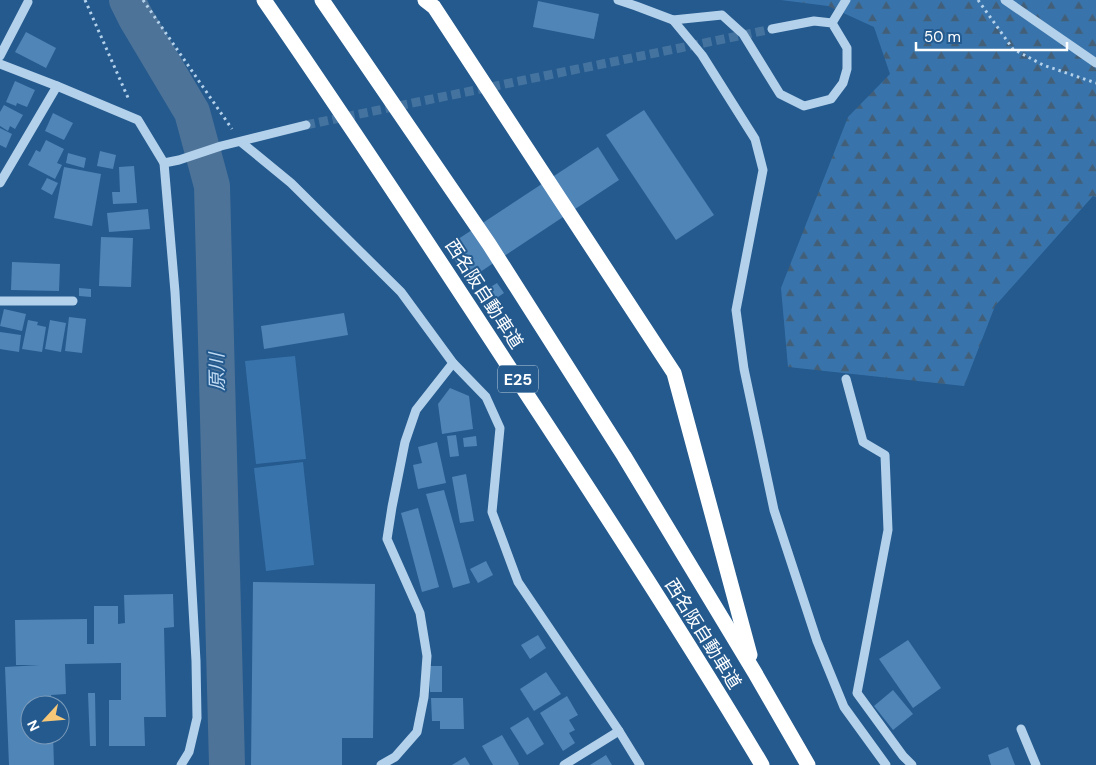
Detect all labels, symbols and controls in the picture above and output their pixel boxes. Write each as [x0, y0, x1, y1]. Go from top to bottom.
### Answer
scale bar [916, 20, 1067, 52]
text: 50 m [924, 27, 961, 47]
street label: 西名阪自動車道 [440, 235, 528, 353]
water label: 原川 [204, 351, 230, 391]
road number: E25 [498, 366, 538, 392]
street label: 西名阪自動車道 [659, 574, 747, 694]
north arrow [20, 695, 70, 745]
text: N [23, 717, 44, 734]

